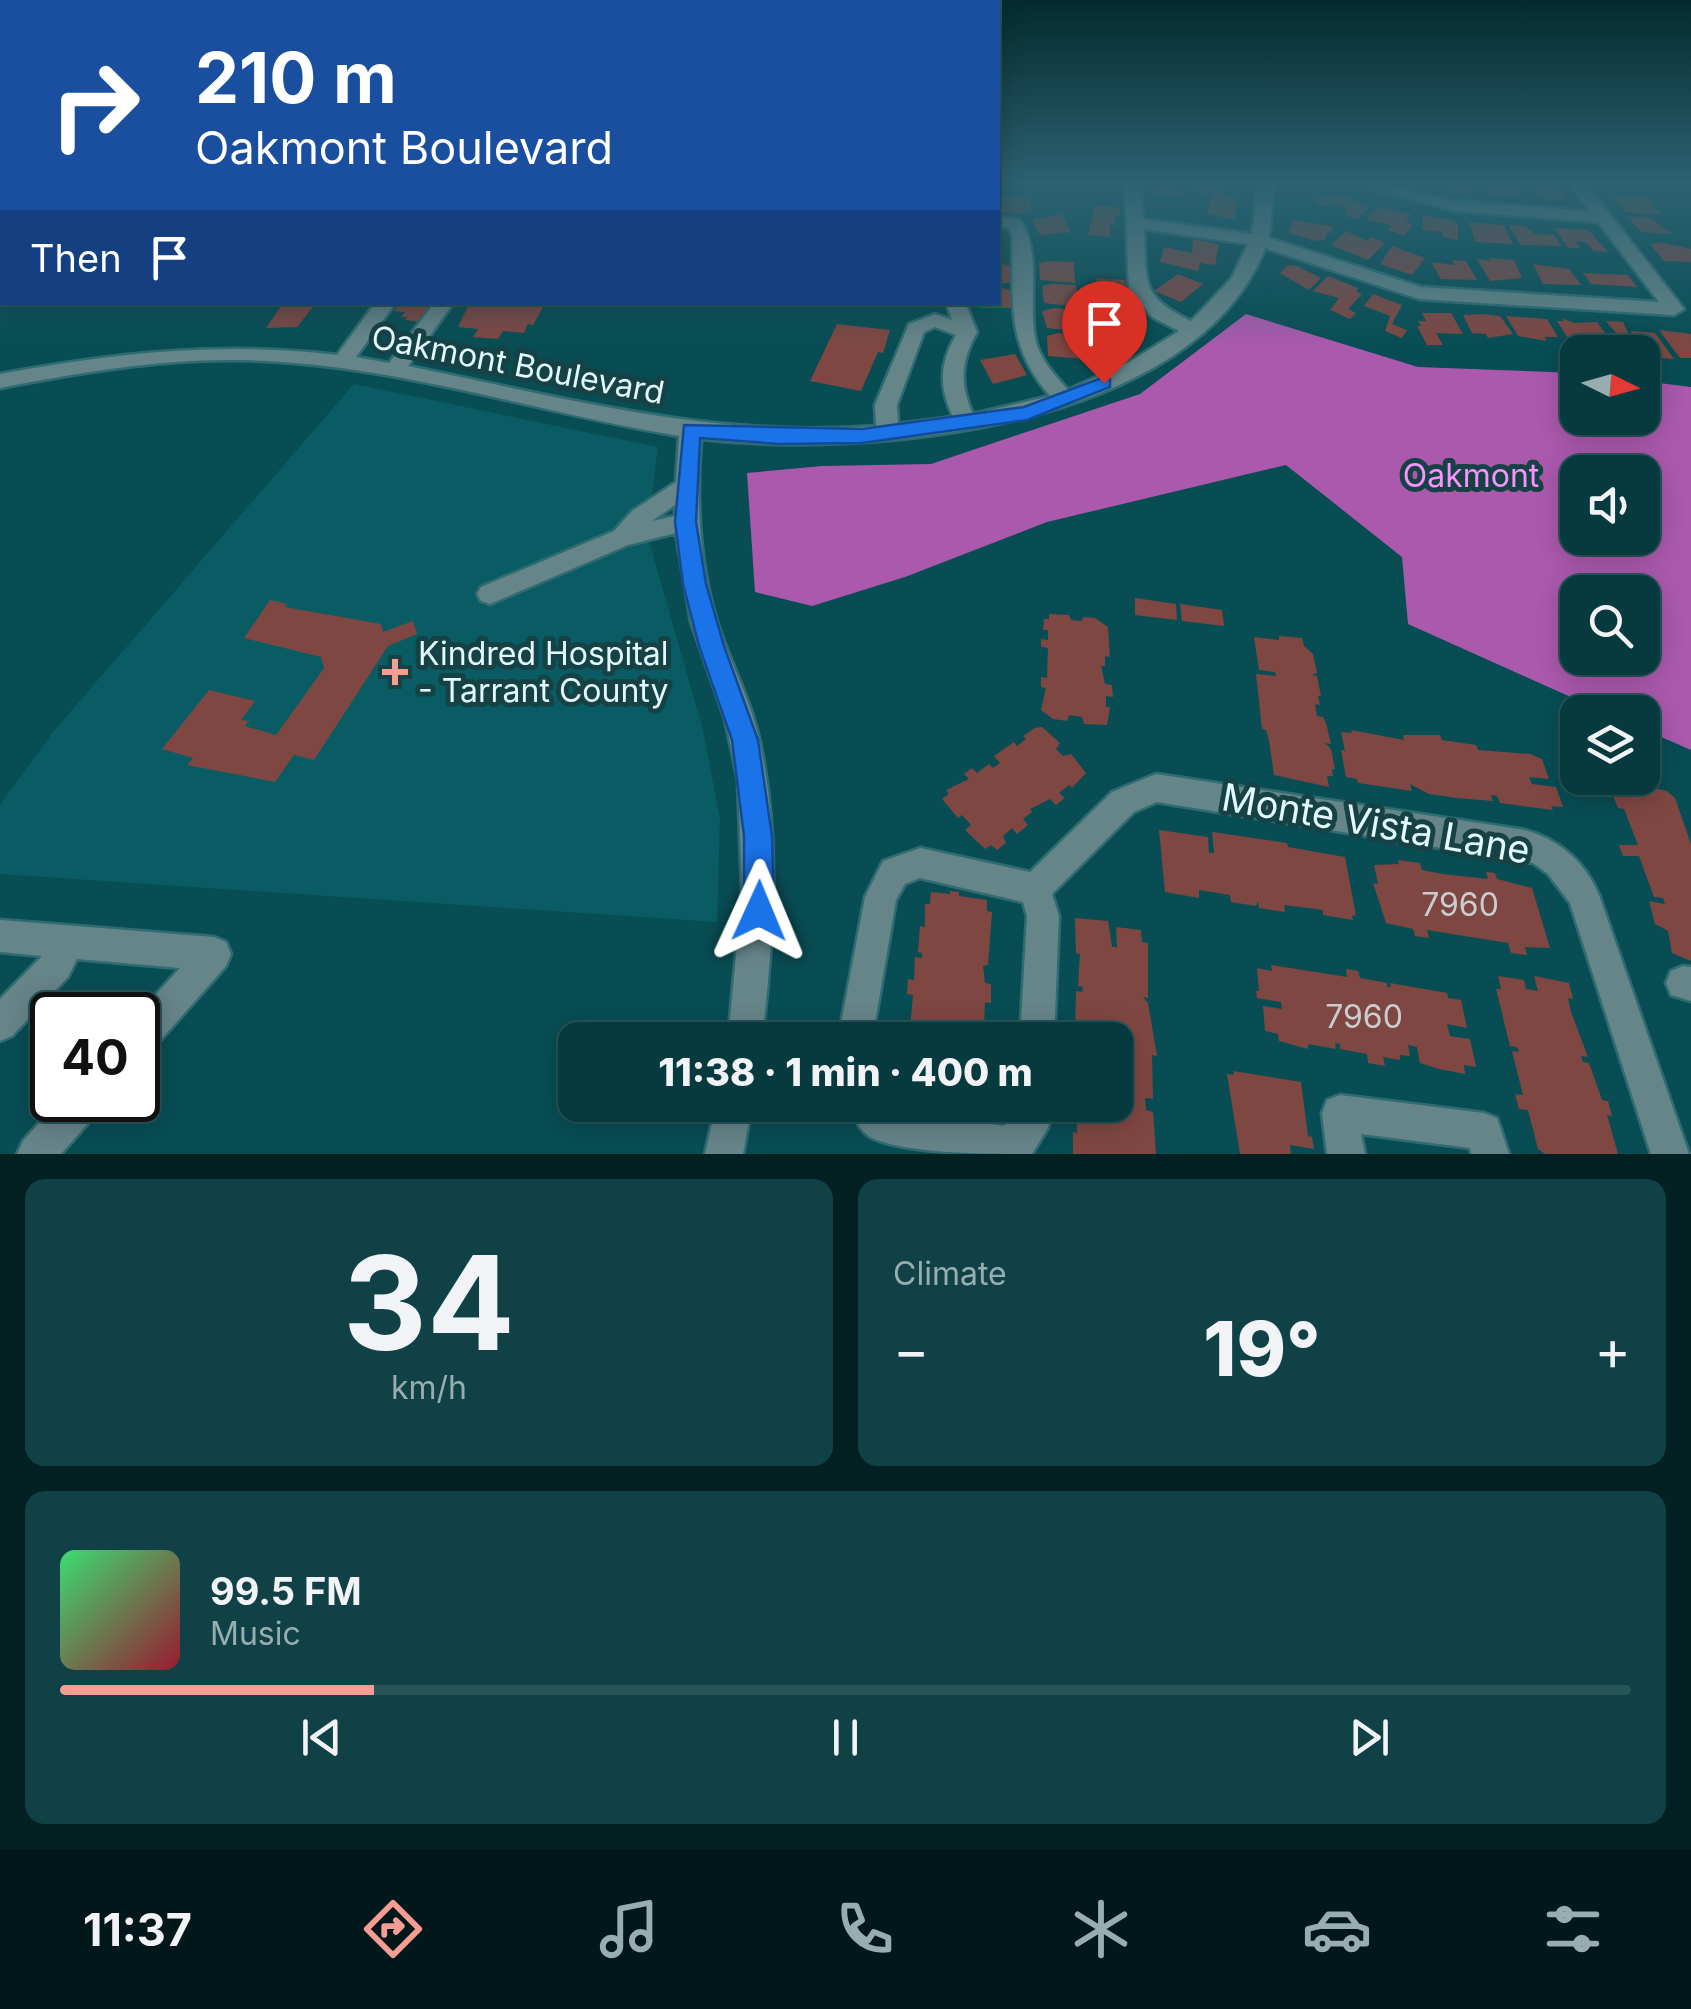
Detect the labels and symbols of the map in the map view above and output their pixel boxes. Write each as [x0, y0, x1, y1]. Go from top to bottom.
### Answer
pin [1062, 281, 1147, 384]
street label: Oakmont Boulevard [368, 317, 668, 412]
north arrow [1560, 335, 1660, 435]
park label: Oakmont [1403, 456, 1539, 495]
place label: Kindred Hospital - Tarrant County [418, 634, 669, 710]
marker: Kindred Hospital - Tarrant County [382, 659, 408, 685]
street label: Monte Vista Lane [1219, 773, 1534, 873]
position arrow [707, 859, 811, 963]
house number: 7960 [1421, 885, 1499, 924]
speed limit sign: 40 [30, 992, 160, 1122]
house number: 7960 [1325, 997, 1403, 1036]

